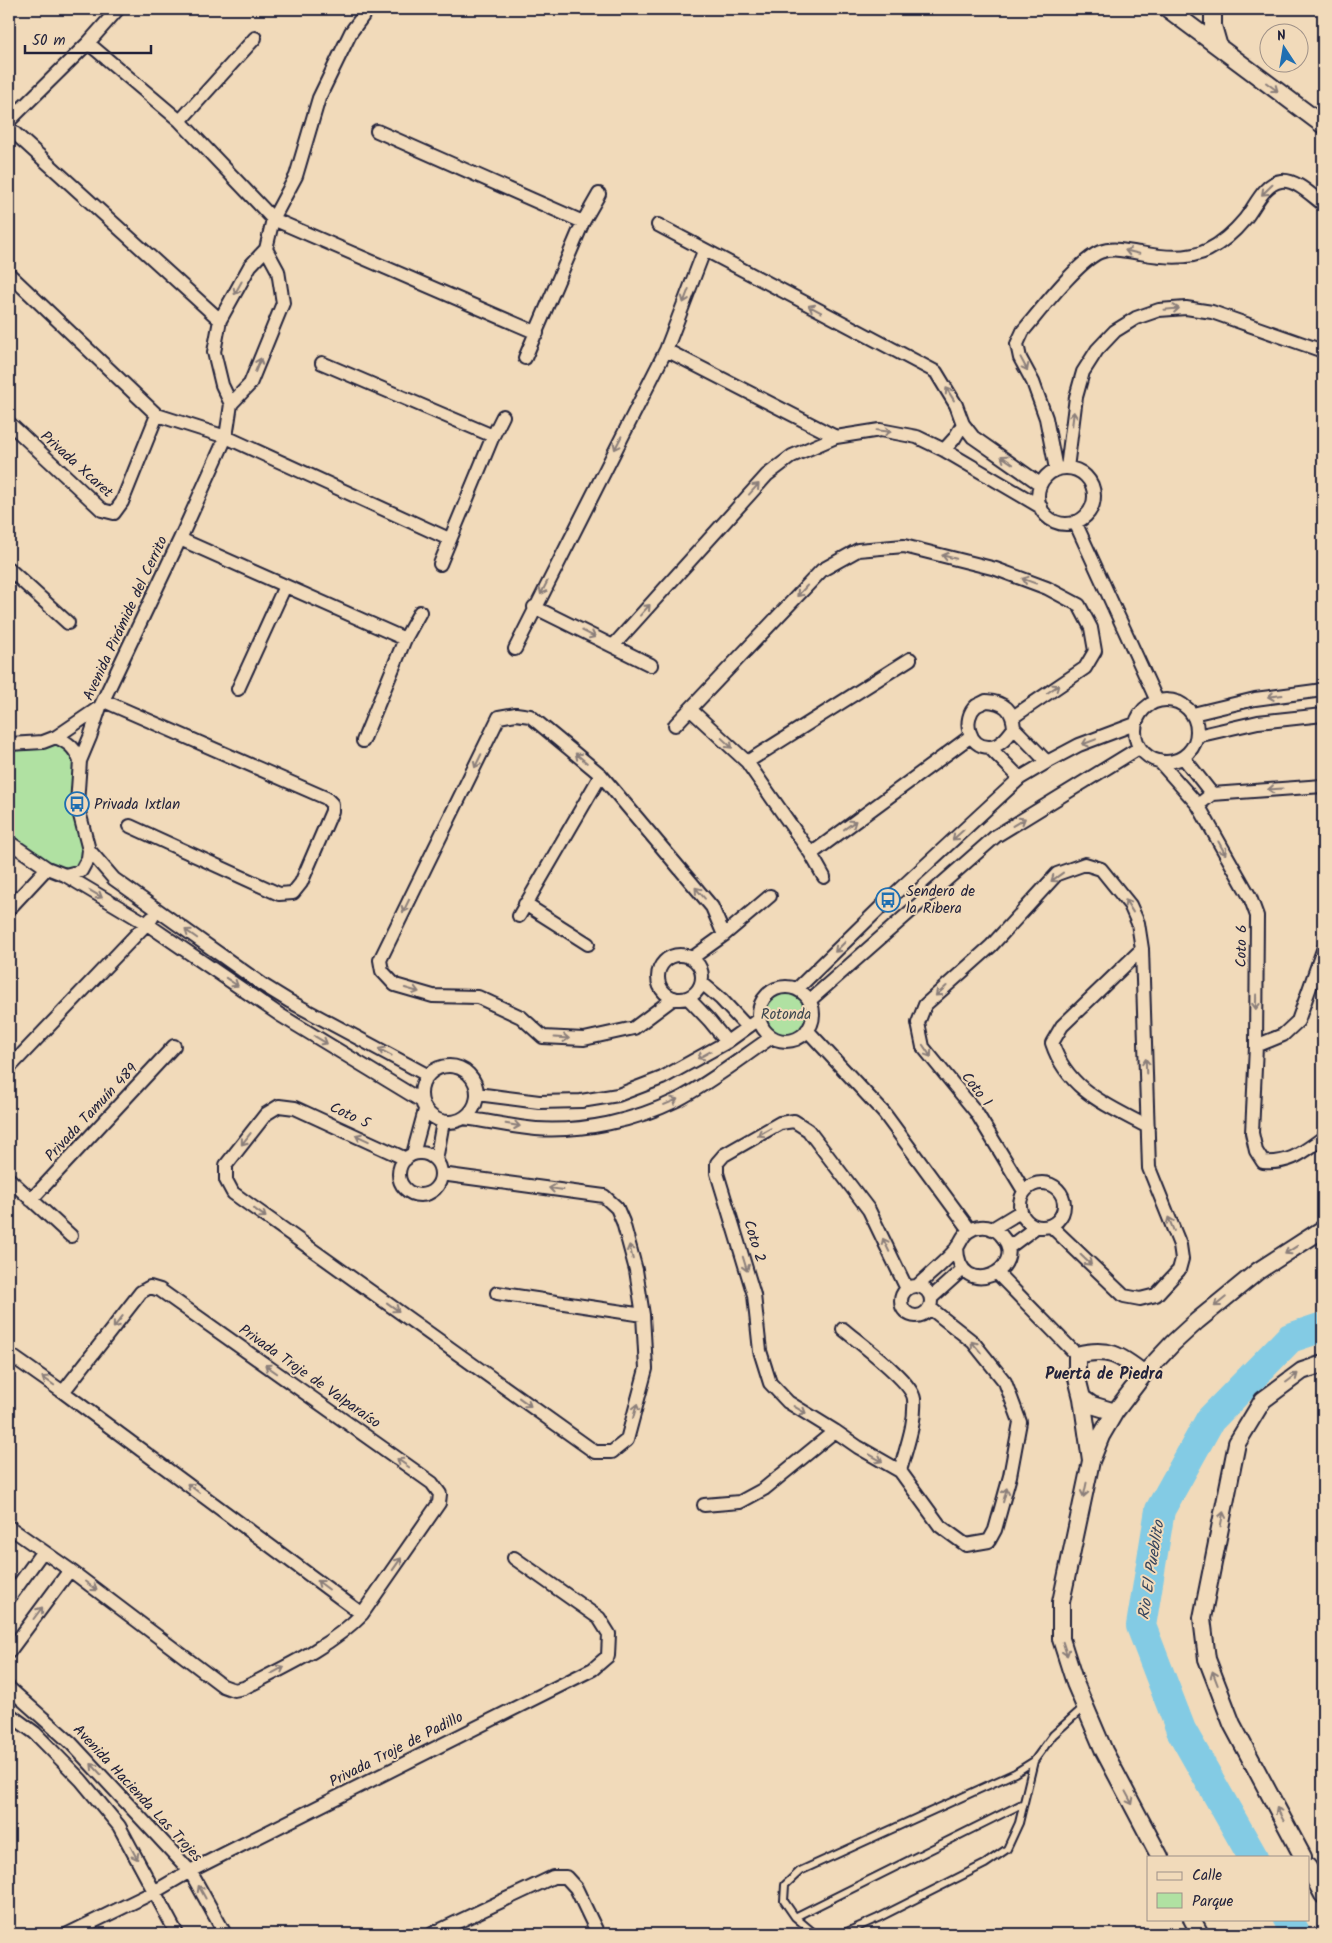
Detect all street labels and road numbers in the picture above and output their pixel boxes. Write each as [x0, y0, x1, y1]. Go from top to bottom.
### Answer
street label: Privada Xcaret [34, 425, 118, 504]
street label: Avenida Pirámide del Cerrito [77, 532, 175, 705]
street label: Coto 6 [1230, 924, 1254, 968]
street label: Privada Tamuín 489 [40, 1058, 144, 1167]
street label: Coto 1 [955, 1067, 998, 1113]
street label: Coto 5 [325, 1096, 375, 1136]
street label: Coto 2 [736, 1217, 772, 1265]
street label: Privada Troje de Valparaíso [233, 1319, 386, 1435]
street label: Privada Troje de Padillo [325, 1706, 468, 1794]
street label: Avenida Hacienda Las Trojes [67, 1719, 208, 1869]

